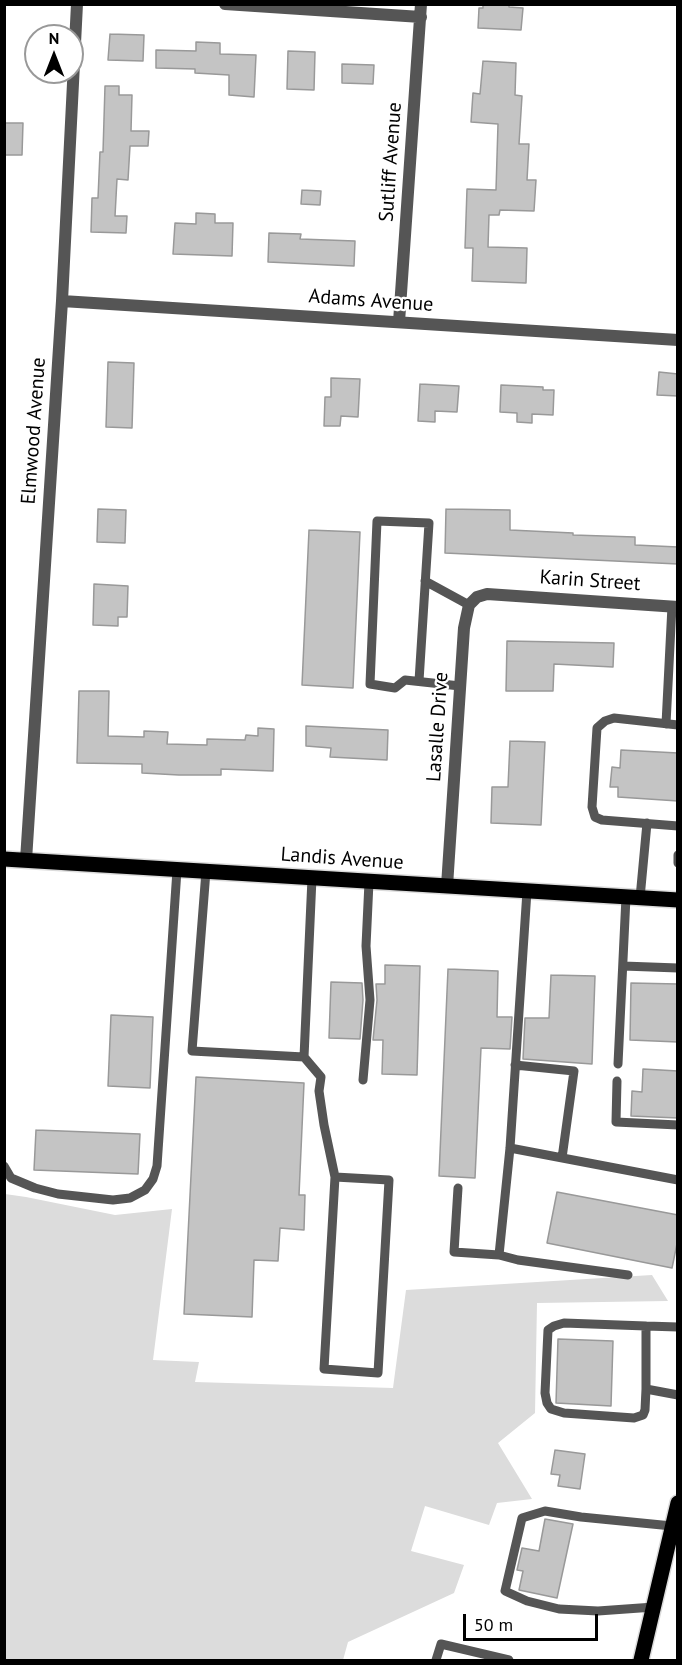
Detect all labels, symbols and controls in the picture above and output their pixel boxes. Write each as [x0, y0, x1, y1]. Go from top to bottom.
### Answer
north arrow [24, 24, 84, 84]
text: N [49, 28, 59, 48]
street label: Sutliff Avenue [375, 101, 407, 223]
street label: Adams Avenue [308, 285, 434, 317]
street label: Elmwood Avenue [17, 357, 51, 505]
street label: Karin Street [539, 566, 641, 596]
street label: Lasalle Drive [422, 671, 454, 783]
street label: Landis Avenue [280, 843, 404, 875]
scale bar [466, 1602, 601, 1640]
text: 50 m [474, 1613, 513, 1636]

